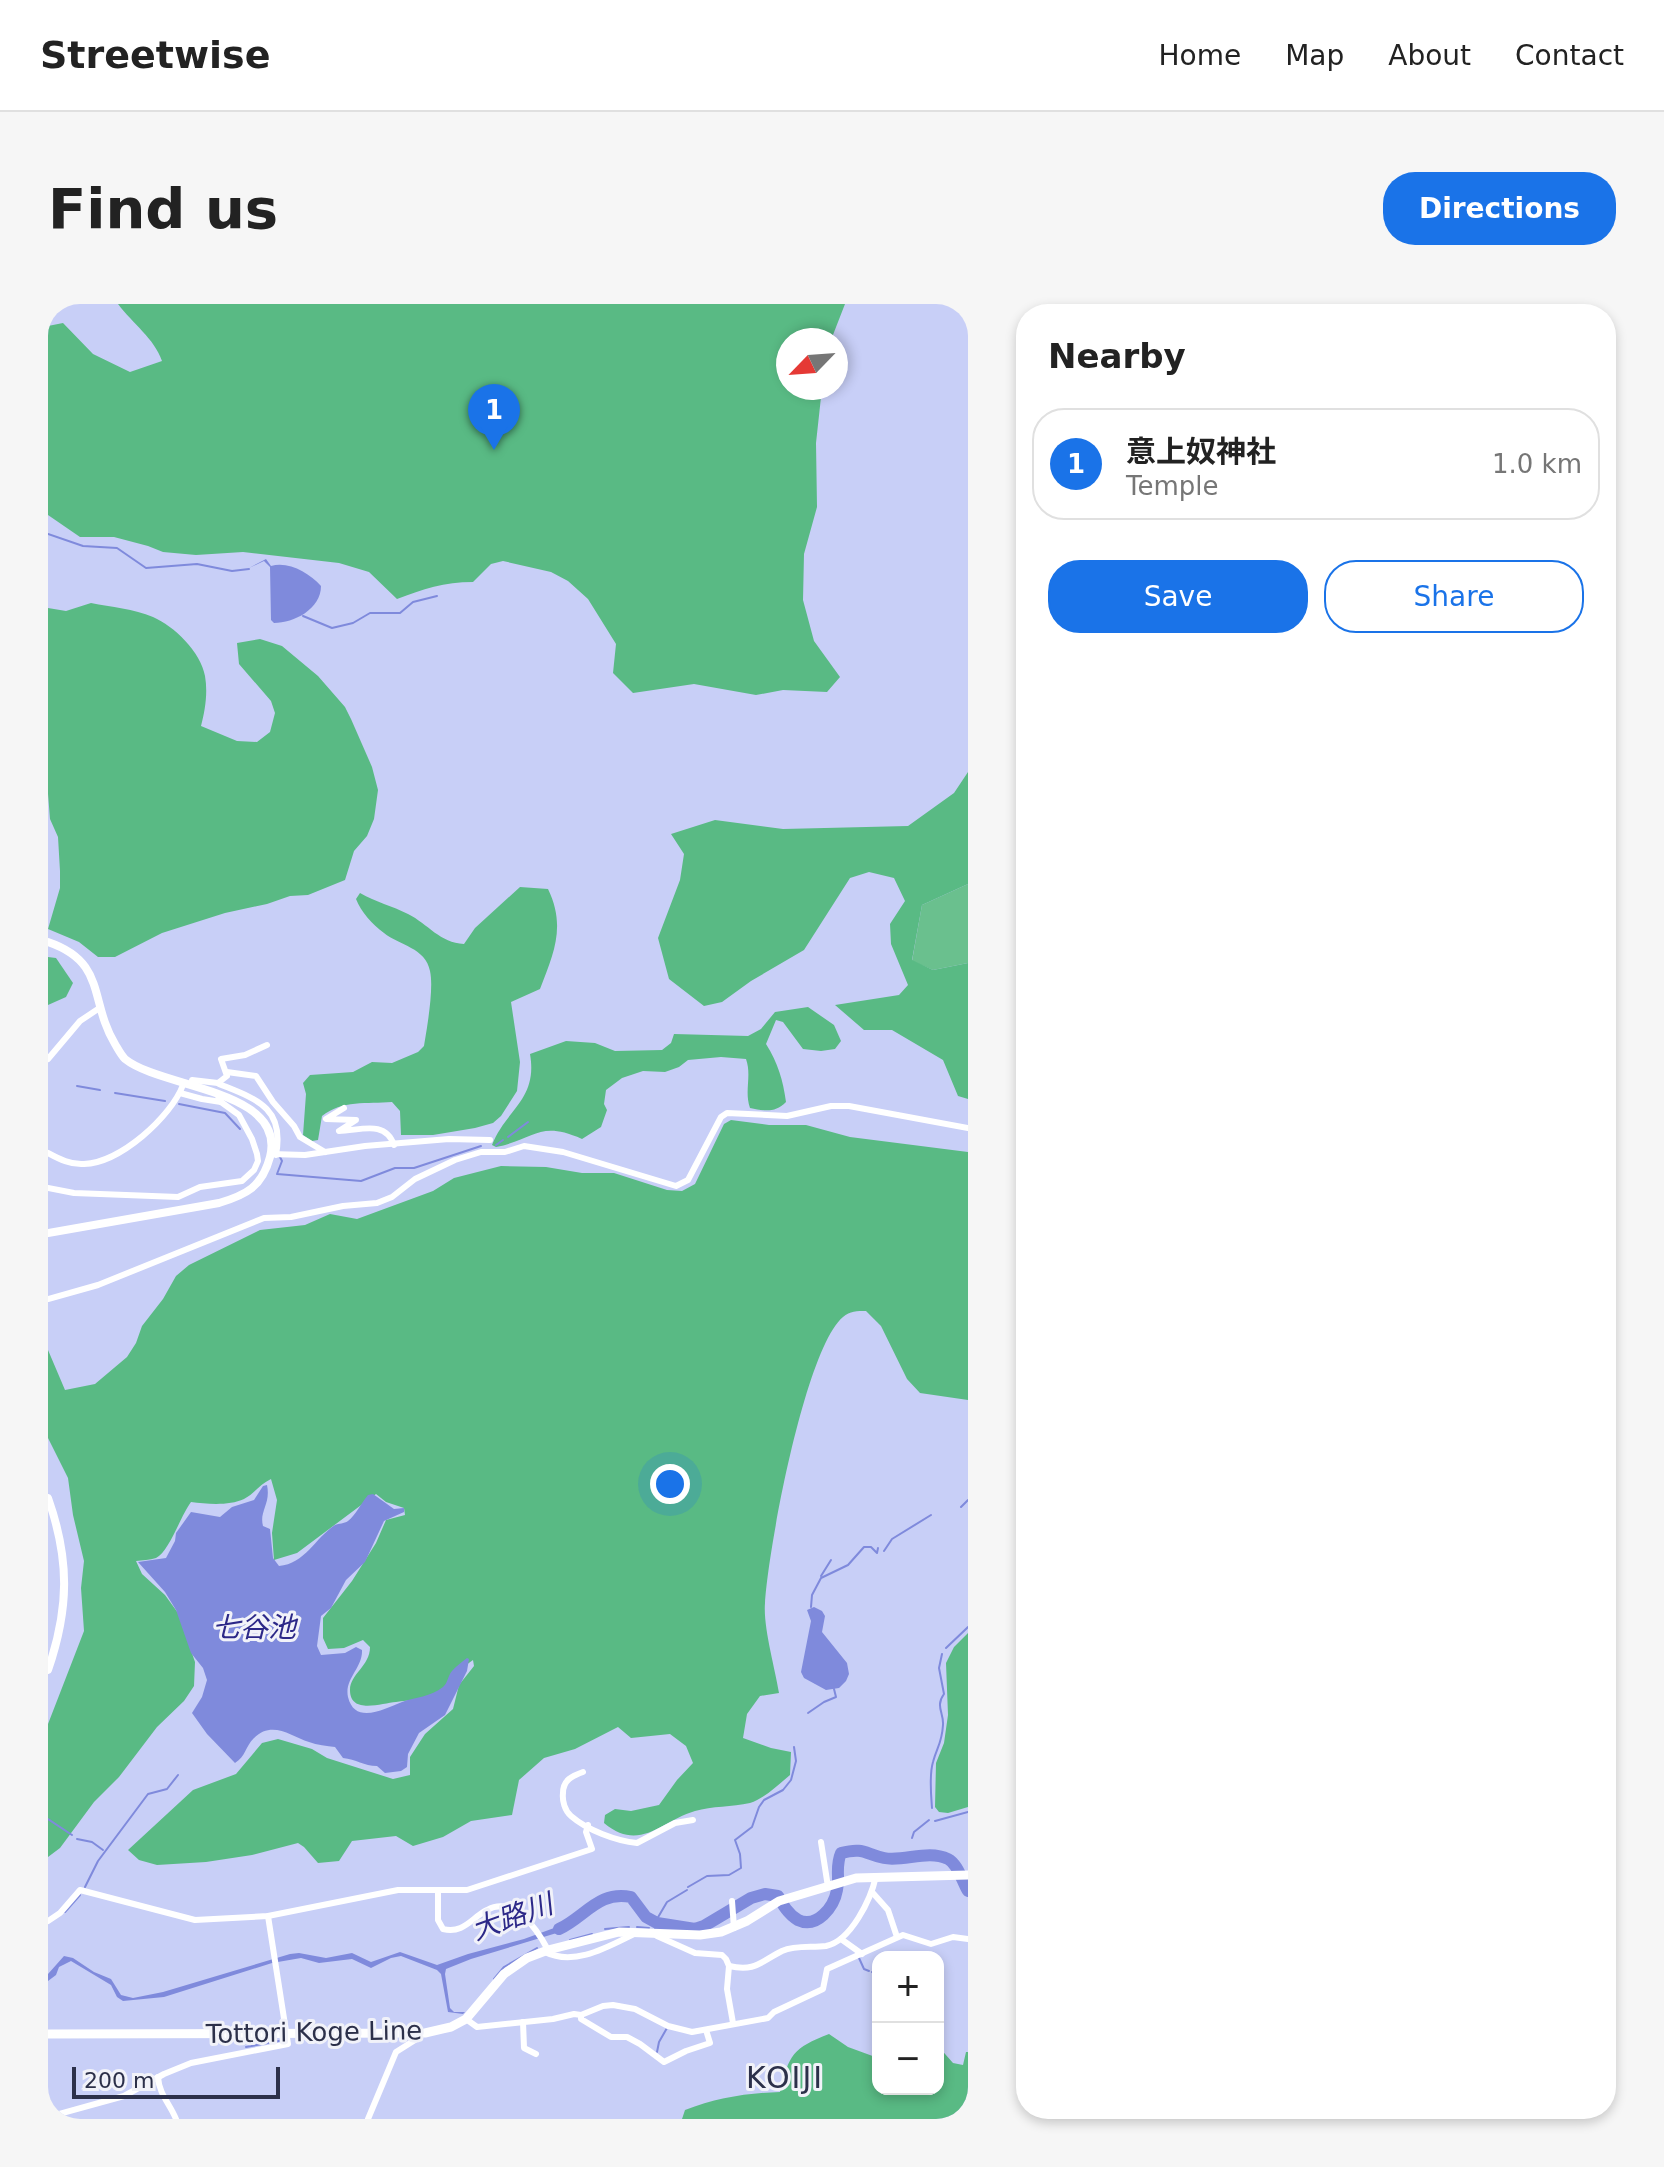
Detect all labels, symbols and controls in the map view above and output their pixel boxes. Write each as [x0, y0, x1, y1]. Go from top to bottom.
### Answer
text: Streetwise [40, 33, 271, 77]
text: Home [1158, 39, 1241, 72]
text: Map [1285, 39, 1344, 72]
text: About [1388, 39, 1471, 72]
text: Contact [1515, 39, 1624, 72]
button: Directions [1383, 172, 1616, 245]
text: Find us [48, 176, 278, 241]
north arrow [776, 328, 848, 400]
text: Nearby [1048, 336, 1186, 376]
pin: 1 [468, 384, 520, 450]
text: 意上奴神社 [1126, 434, 1276, 469]
text: 1 [1067, 449, 1085, 479]
text: 1.0 km [1492, 449, 1582, 479]
text: Temple [1126, 471, 1219, 501]
button: Save [1048, 560, 1308, 633]
button: Share [1324, 560, 1584, 633]
your location [650, 1464, 690, 1504]
water label: 七谷池 [212, 1611, 299, 1644]
water label: 大路川 [467, 1886, 560, 1947]
map controls [872, 1951, 944, 2095]
button: + [872, 1951, 944, 2023]
street label: Tottori Koge Line [205, 2015, 422, 2049]
button: − [872, 2023, 944, 2095]
district label: KOIJI [746, 2060, 824, 2095]
scale bar [72, 2063, 280, 2099]
text: 200 m [84, 2068, 154, 2093]

